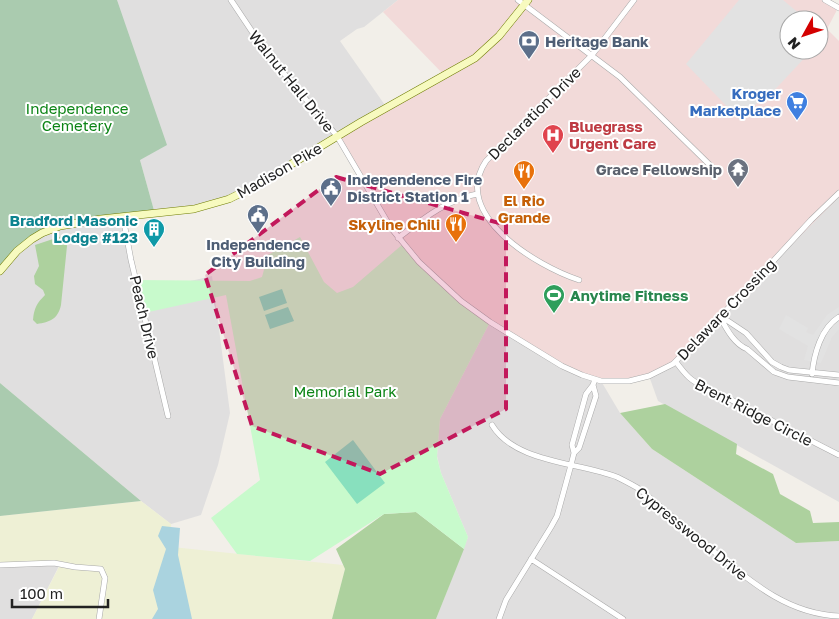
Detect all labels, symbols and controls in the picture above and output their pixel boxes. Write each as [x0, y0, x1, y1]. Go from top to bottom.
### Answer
north arrow [779, 10, 829, 60]
street label: Walnut Hall Drive [246, 27, 339, 136]
bank icon: Heritage Bank [517, 29, 541, 60]
place label: Heritage Bank [545, 32, 649, 50]
text: N [784, 34, 804, 53]
street label: Declaration Drive [484, 63, 584, 163]
place label: Kroger Marketplace [689, 84, 781, 119]
supermarket icon: Kroger Marketplace [785, 90, 809, 121]
park label: Independence Cemetery [25, 99, 129, 134]
place label: Bluegrass Urgent Care [569, 117, 656, 152]
hospital icon: Bluegrass Urgent Care [541, 123, 565, 154]
street label: Madison Pike [233, 138, 325, 202]
temple icon: Grace Fellowship [726, 157, 750, 188]
restaurant icon: El Rio Grande [512, 159, 536, 190]
place label: Grace Fellowship [596, 160, 722, 178]
place label: Independence Fire District Station 1 [347, 170, 482, 205]
public building icon: Independence Fire District Station 1 [319, 176, 343, 207]
place label: El Rio Grande [498, 191, 550, 226]
public building icon: Independence City Building [246, 203, 270, 234]
place label: Bradford Masonic Lodge #123 [10, 211, 138, 246]
restaurant icon: Skyline Chili [444, 212, 468, 243]
place label: Skyline Chili [348, 215, 440, 233]
building icon: Bradford Masonic Lodge #123 [142, 217, 166, 248]
place label: Independence City Building [206, 235, 310, 270]
street label: Delaware Crossing [673, 255, 779, 363]
street label: Peach Drive [127, 273, 163, 361]
sports icon: Anytime Fitness [542, 283, 566, 314]
place label: Anytime Fitness [570, 286, 688, 304]
street label: Brent Ridge Circle [692, 375, 816, 450]
park label: Memorial Park [293, 382, 397, 400]
street label: Cypresswood Drive [633, 482, 752, 584]
scale bar [12, 576, 109, 608]
text: 100 m [20, 584, 63, 602]

